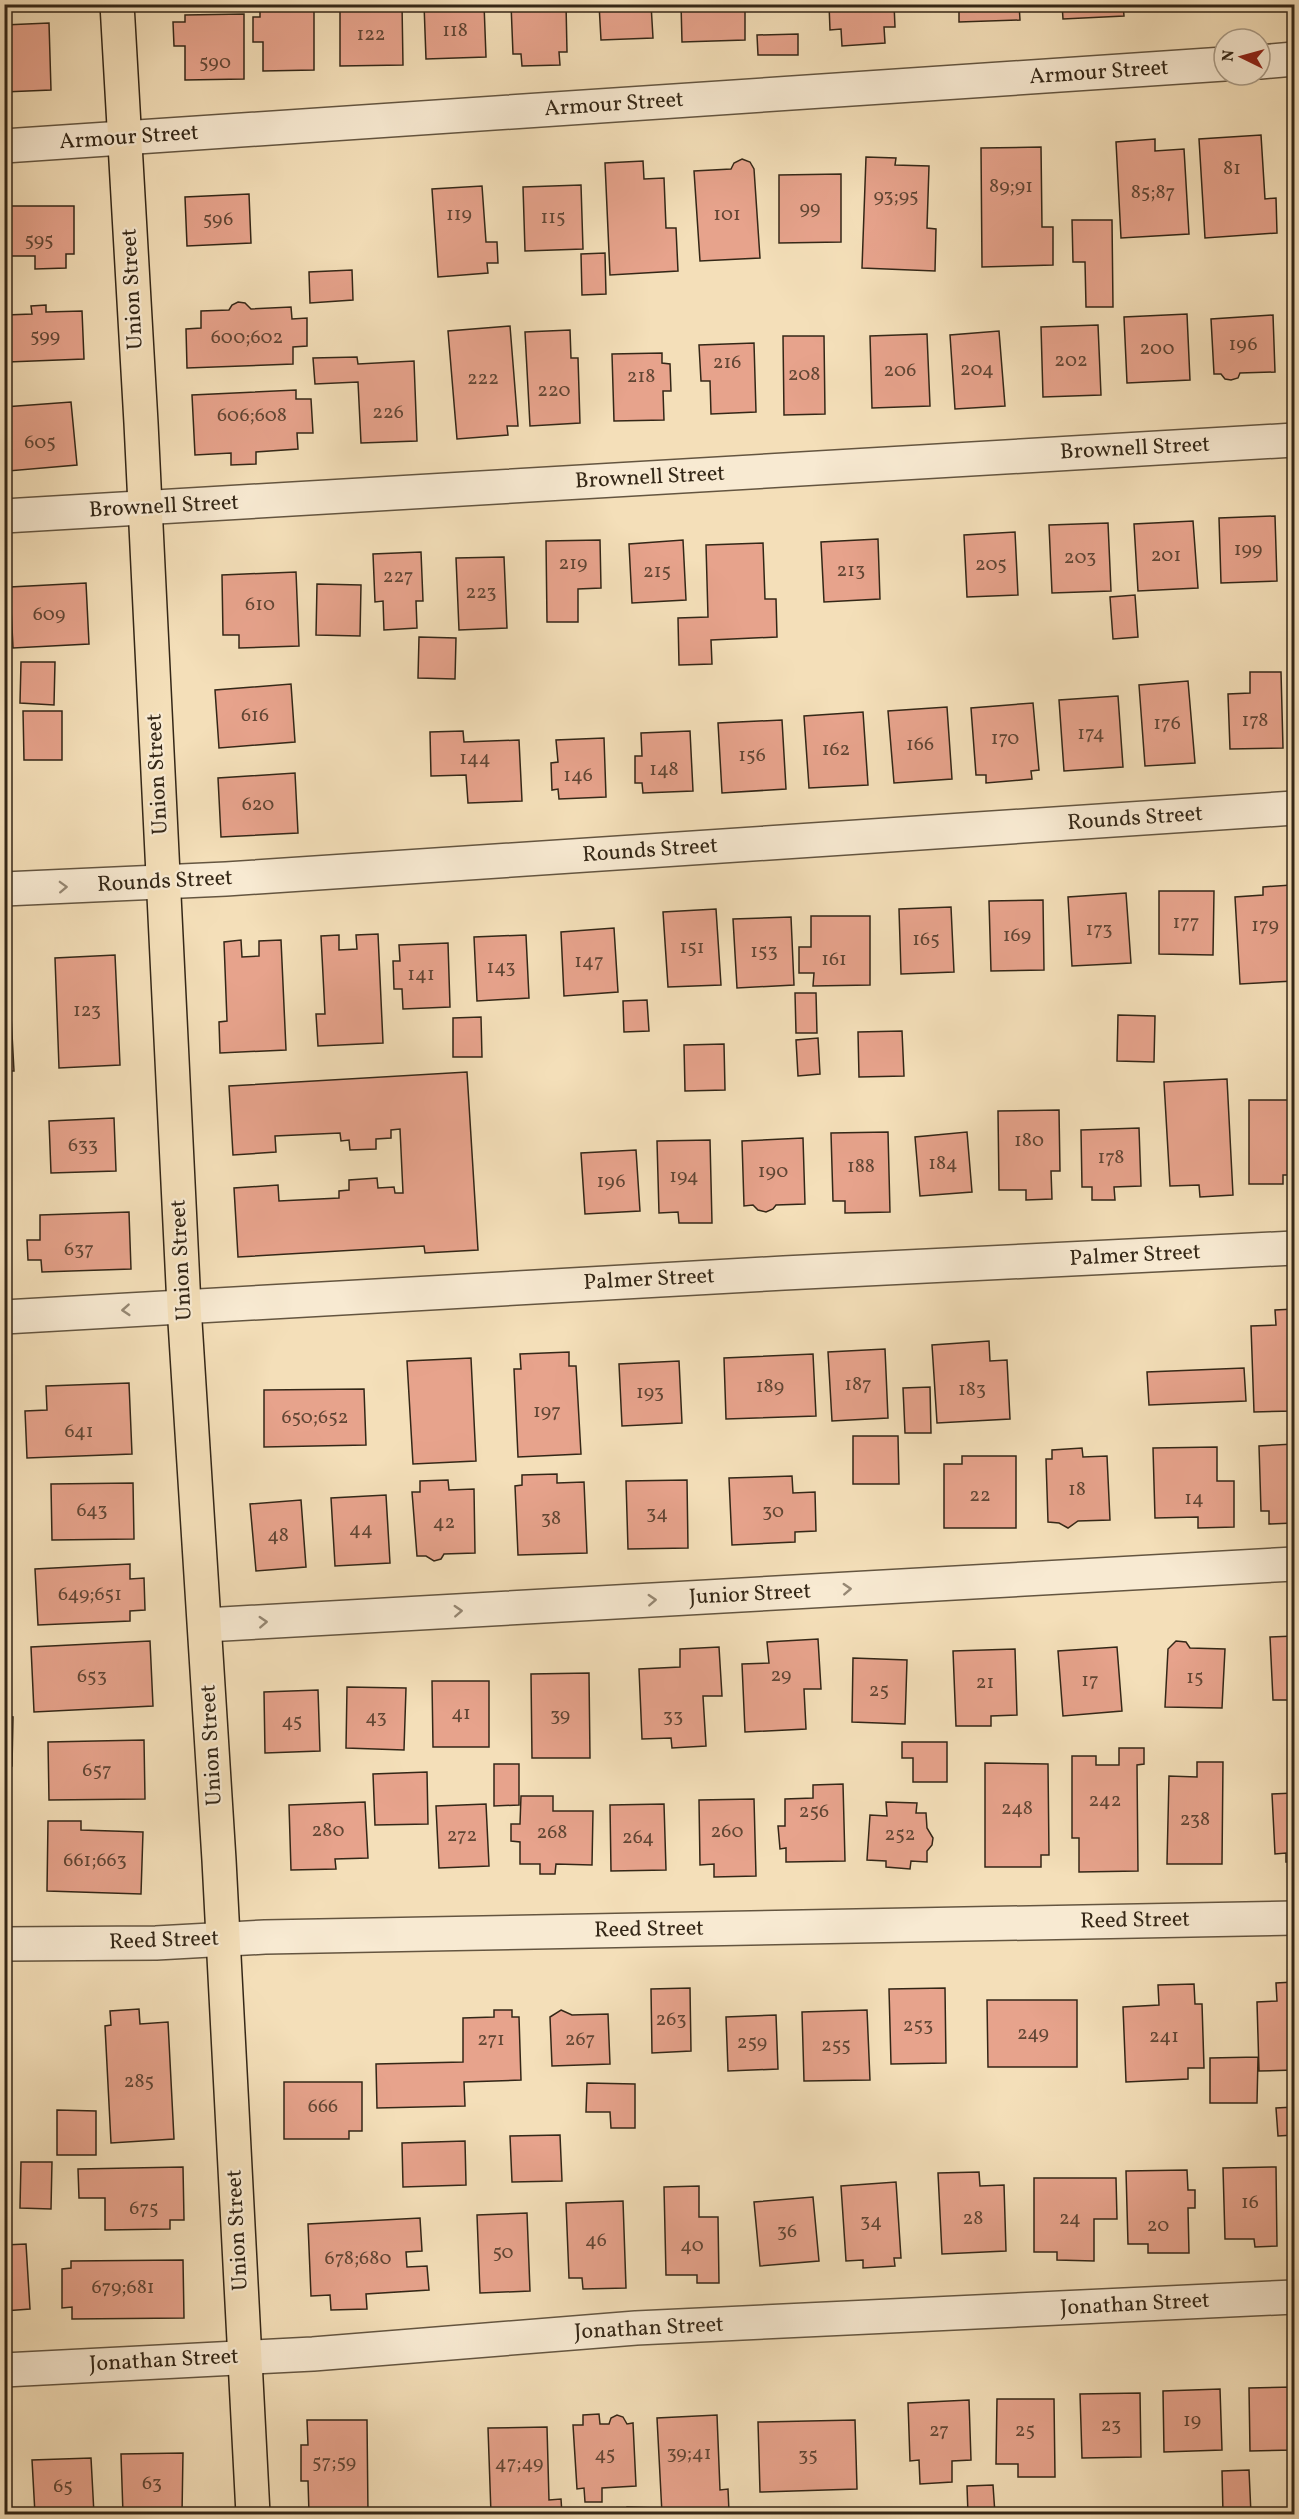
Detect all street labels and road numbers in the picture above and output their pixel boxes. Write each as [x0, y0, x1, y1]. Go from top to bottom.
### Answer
street label: Armour Street [1028, 53, 1170, 93]
street label: Armour Street [543, 85, 685, 125]
street label: Armour Street [58, 118, 200, 158]
street label: Union Street [114, 227, 152, 350]
street label: Brownell Street [1059, 430, 1211, 468]
street label: Brownell Street [574, 459, 726, 497]
street label: Brownell Street [88, 488, 240, 526]
street label: Union Street [139, 712, 177, 835]
street label: Rounds Street [1066, 799, 1204, 839]
street label: Rounds Street [581, 831, 719, 871]
street label: Rounds Street [96, 863, 234, 901]
street label: Union Street [163, 1198, 201, 1321]
street label: Palmer Street [1069, 1237, 1202, 1275]
street label: Palmer Street [583, 1261, 716, 1299]
street label: Junior Street [688, 1576, 812, 1614]
street label: Union Street [193, 1683, 231, 1806]
street label: Reed Street [1080, 1905, 1191, 1937]
street label: Reed Street [594, 1914, 705, 1946]
street label: Reed Street [109, 1924, 220, 1958]
street label: Union Street [219, 2168, 257, 2291]
street label: Jonathan Street [1059, 2286, 1211, 2324]
street label: Jonathan Street [573, 2310, 725, 2348]
street label: Jonathan Street [88, 2342, 240, 2380]

